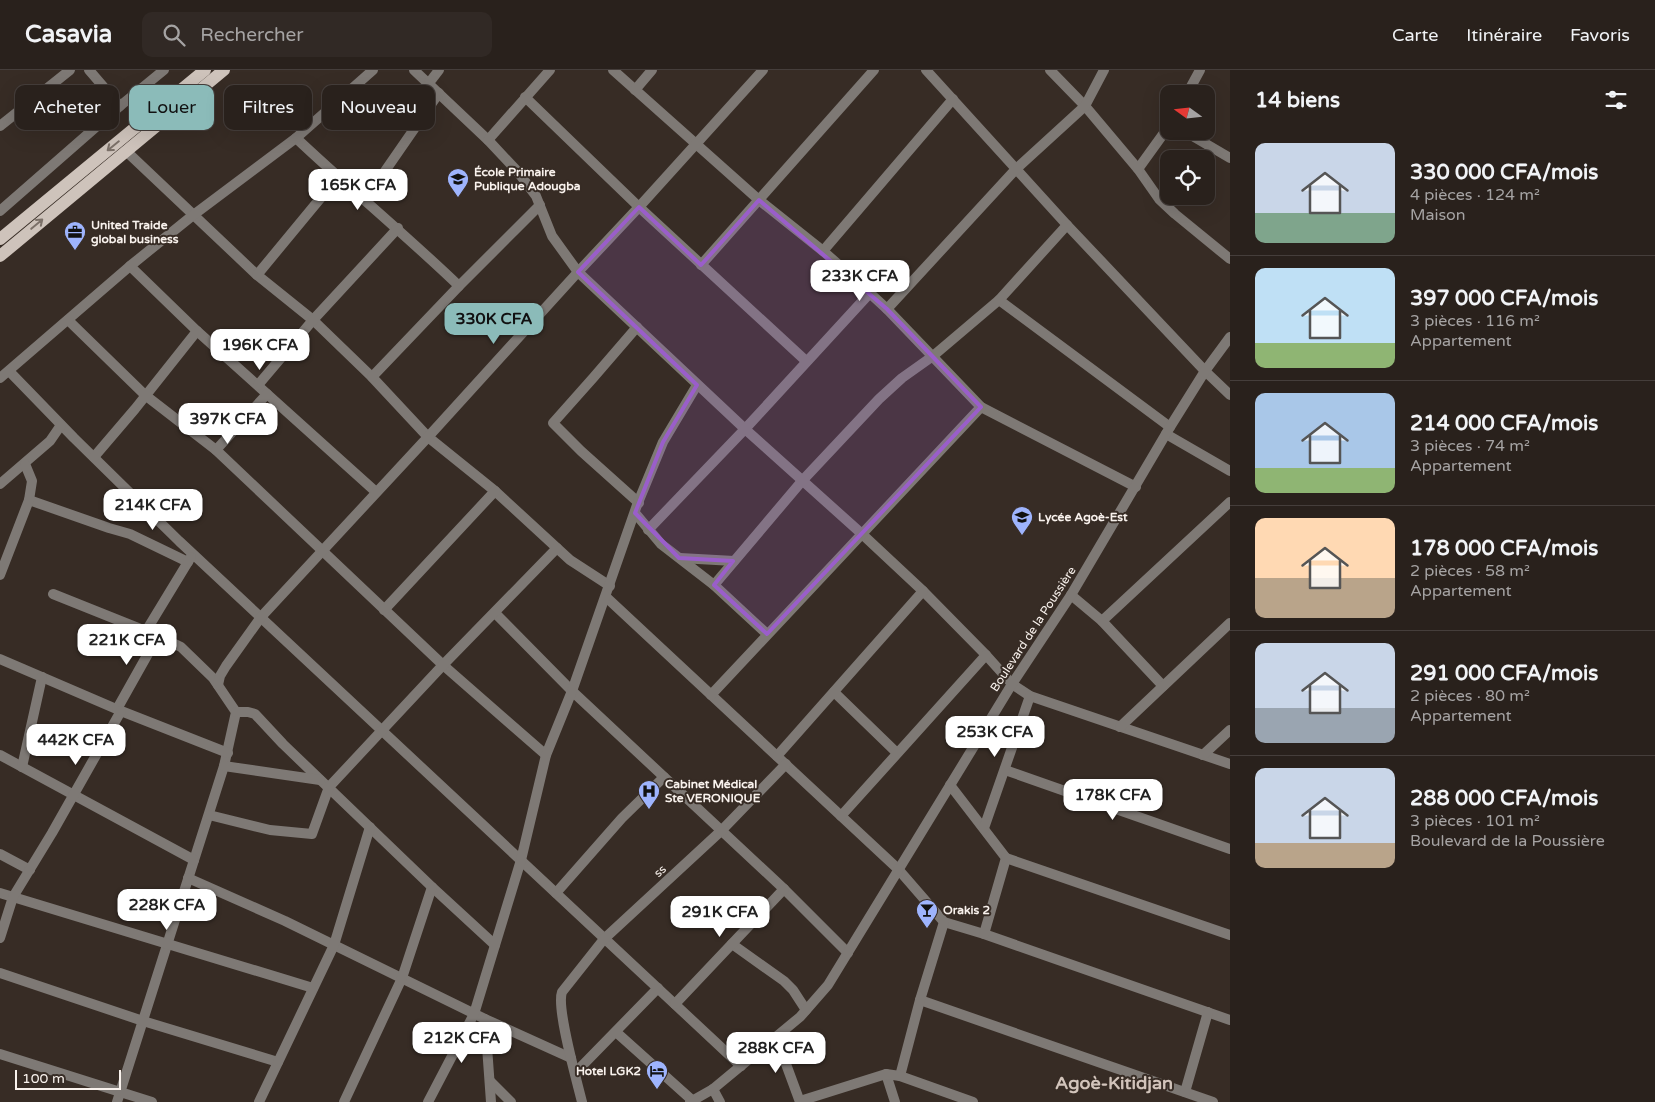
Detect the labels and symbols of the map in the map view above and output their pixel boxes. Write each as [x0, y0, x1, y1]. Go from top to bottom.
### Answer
north arrow [1160, 85, 1215, 140]
one-way arrow [107, 140, 120, 151]
place label: École Primaire Publique Adougba [474, 165, 581, 194]
school or university icon: École Primaire Publique Adougba [446, 167, 470, 198]
pin: 165K CFA [306, 168, 410, 211]
place label: United Traide global business [91, 218, 179, 247]
one-way arrow [31, 219, 44, 230]
office icon: United Traide global business [63, 220, 87, 251]
pin: 233K CFA [808, 260, 912, 302]
pin: 330K CFA [442, 302, 546, 345]
pin: 196K CFA [208, 328, 312, 371]
pin: 397K CFA [176, 402, 280, 445]
pin: 214K CFA [101, 488, 205, 531]
school or university icon: Lycée Agoè-Est [1010, 505, 1034, 536]
place label: Lycée Agoè-Est [1038, 510, 1128, 525]
street label: Boulevard de la Poussière [987, 564, 1079, 694]
pin: 221K CFA [75, 624, 179, 666]
pin: 253K CFA [943, 716, 1047, 758]
pin: 442K CFA [24, 724, 128, 766]
place label: Cabinet Médical Ste VERONIQUE [665, 777, 761, 805]
pin: 178K CFA [1061, 778, 1165, 821]
hospital icon: Cabinet Médical Ste VERONIQUE [637, 779, 661, 810]
street label: ss [651, 862, 669, 880]
pin: 228K CFA [115, 888, 219, 931]
pin: 291K CFA [668, 896, 772, 938]
bar icon: Orakis 2 [915, 898, 939, 929]
place label: Orakis 2 [943, 903, 990, 917]
pin: 212K CFA [410, 1022, 514, 1064]
pin: 288K CFA [724, 1032, 828, 1074]
hotel icon: Hotel LGK2 [645, 1059, 669, 1090]
place label: Hotel LGK2 [576, 1064, 641, 1078]
scale bar [15, 1067, 121, 1090]
district label: Agoè-Kitidjan [1055, 1072, 1173, 1094]

